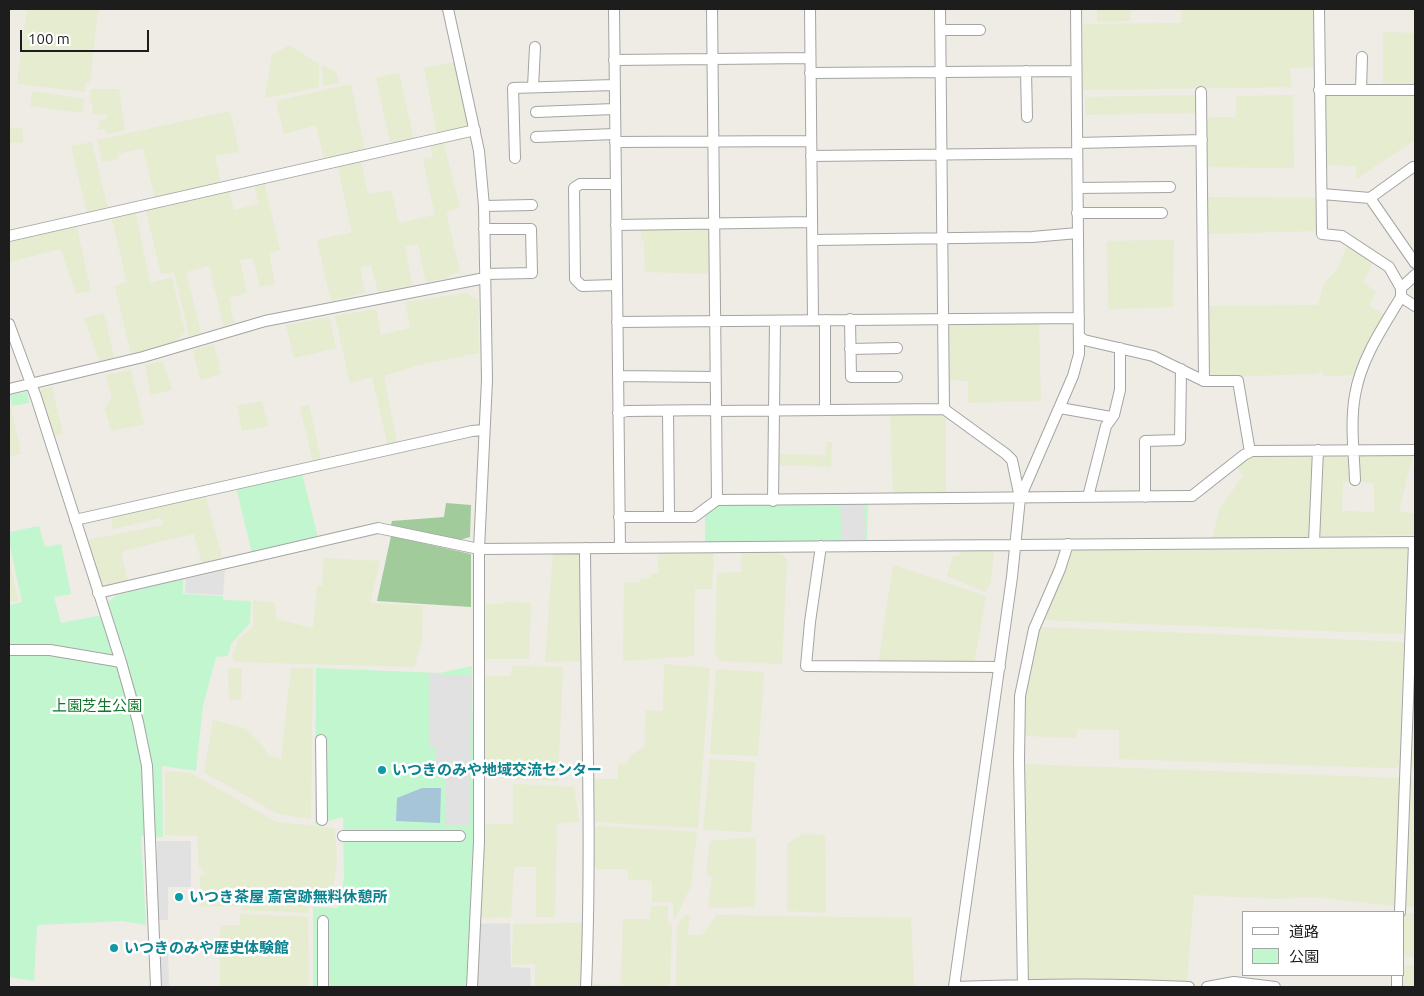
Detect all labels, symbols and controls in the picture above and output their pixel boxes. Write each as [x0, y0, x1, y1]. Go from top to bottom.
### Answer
scale bar [22, 20, 151, 52]
text: 100 m [28, 30, 70, 47]
park label: 上園芝生公園 [52, 697, 142, 715]
place label: いつきのみや地域交流センター [392, 761, 602, 779]
marker: いつきのみや地域交流センター [376, 764, 388, 776]
place label: いつき茶屋 斎宮跡無料休憩所 [189, 888, 388, 906]
marker: いつき茶屋 斎宮跡無料休憩所 [173, 891, 185, 903]
legend [1242, 911, 1404, 976]
text: 道路 [1289, 923, 1319, 940]
place label: いつきのみや歴史体験館 [124, 939, 289, 957]
marker: いつきのみや歴史体験館 [108, 942, 120, 954]
text: 公園 [1289, 948, 1319, 965]

